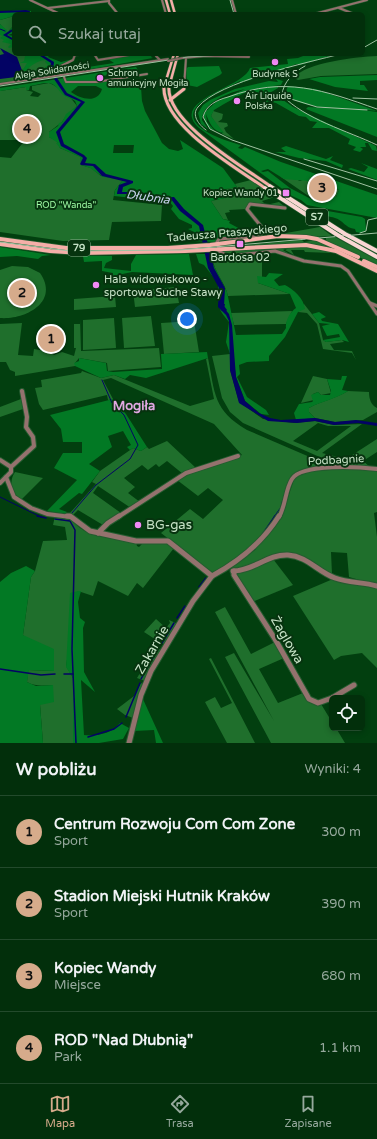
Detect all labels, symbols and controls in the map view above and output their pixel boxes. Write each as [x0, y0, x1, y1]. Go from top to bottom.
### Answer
search box [12, 12, 365, 56]
icon: search [26, 23, 48, 45]
text: Szukaj tutaj [58, 25, 141, 43]
marker: Budynek S [270, 57, 280, 67]
street label: Aleja Solidarności [14, 60, 90, 82]
place label: Schron amunicyjny Mogiła [108, 68, 188, 89]
place label: Budynek S [252, 69, 298, 80]
marker: Schron amunicyjny Mogiła [95, 73, 105, 83]
place label: Air Liquide Polska [245, 91, 291, 112]
marker: Air Liquide Polska [232, 96, 242, 106]
pin: 4 [14, 114, 40, 144]
pin: 3 [309, 173, 335, 203]
water label: Dłubnia [125, 187, 171, 207]
place label: Kopiec Wandy 01 [203, 188, 278, 199]
marker: Kopiec Wandy 01 [281, 188, 291, 198]
park label: ROD "Wanda" [36, 200, 96, 211]
road number: S7 [306, 209, 328, 225]
street label: Tadeusza Ptaszyckiego [166, 221, 288, 245]
marker: Bardosa 02 [235, 239, 245, 249]
road number: 79 [68, 240, 90, 256]
place label: Bardosa 02 [210, 251, 270, 264]
place label: Hala widowiskowo - sportowa Suche Stawy [104, 273, 222, 299]
pin: 2 [9, 278, 35, 308]
marker: Hala widowiskowo - sportowa Suche Stawy [91, 280, 101, 290]
your location [177, 309, 197, 329]
pin: 1 [38, 324, 64, 354]
district label: Mogiła [113, 398, 155, 414]
street label: Podbagnie [307, 452, 365, 468]
place label: BG-gas [146, 517, 192, 533]
marker: BG-gas [133, 520, 143, 530]
street label: Żaglowa [267, 613, 307, 667]
street label: Zakarnie [132, 623, 172, 677]
map controls [329, 695, 365, 731]
button: locate [329, 695, 365, 731]
text: W pobliżu [16, 759, 97, 780]
text: Wyniki: 4 [305, 761, 361, 777]
text: Centrum Rozwoju Com Com Zone [54, 815, 295, 833]
text: 1 [25, 824, 33, 840]
text: 300 m [321, 824, 361, 840]
text: Sport [54, 833, 88, 849]
text: Stadion Miejski Hutnik Kraków [54, 887, 270, 905]
text: 2 [25, 896, 33, 912]
text: 390 m [321, 896, 361, 912]
text: Sport [54, 905, 88, 921]
text: Kopiec Wandy [54, 959, 156, 977]
text: 3 [25, 968, 33, 984]
text: 680 m [321, 968, 361, 984]
text: Miejsce [54, 977, 101, 993]
text: ROD "Nad Dłubnią" [54, 1031, 193, 1049]
text: 4 [25, 1040, 33, 1056]
text: 1.1 km [319, 1040, 361, 1056]
text: Park [54, 1049, 82, 1065]
tab: Mapa [45, 1093, 75, 1130]
tab: Trasa [166, 1093, 194, 1130]
tab: Zapisane [284, 1093, 332, 1130]

